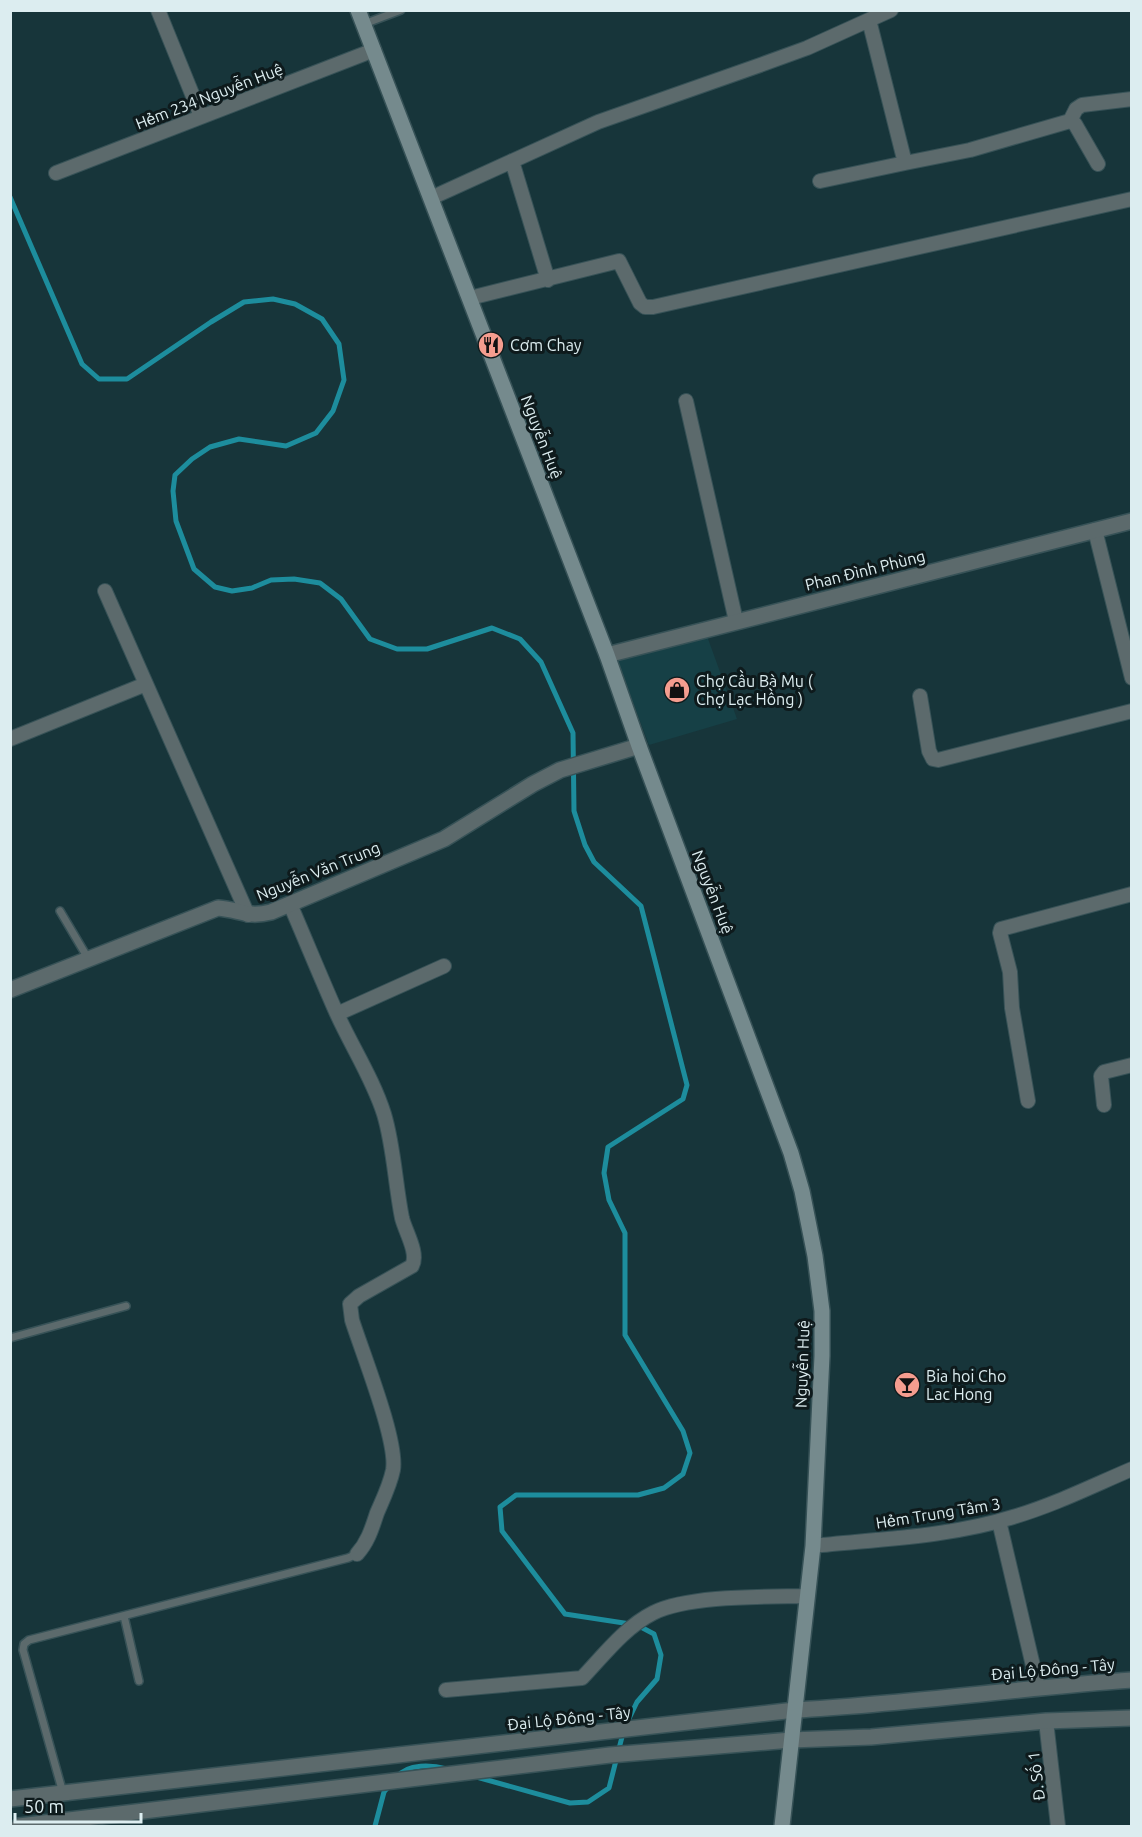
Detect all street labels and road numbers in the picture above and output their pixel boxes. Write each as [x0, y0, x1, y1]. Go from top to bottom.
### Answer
street label: Hẻm 234 Nguyễn Huệ [132, 57, 285, 132]
street label: Nguyễn Huệ [518, 392, 569, 481]
street label: Phan Đình Phùng [803, 546, 927, 594]
street label: Nguyễn Văn Trung [252, 835, 382, 904]
street label: Nguyễn Huệ [689, 847, 740, 936]
street label: Nguyễn Huệ [789, 1320, 813, 1408]
street label: Hẻm Trung Tâm 3 [874, 1494, 1002, 1532]
street label: Đại Lộ Đông - Tây [991, 1655, 1116, 1683]
street label: Đại Lộ Đông - Tây [506, 1703, 632, 1733]
street label: Đ. Số 1 [1021, 1751, 1048, 1802]

